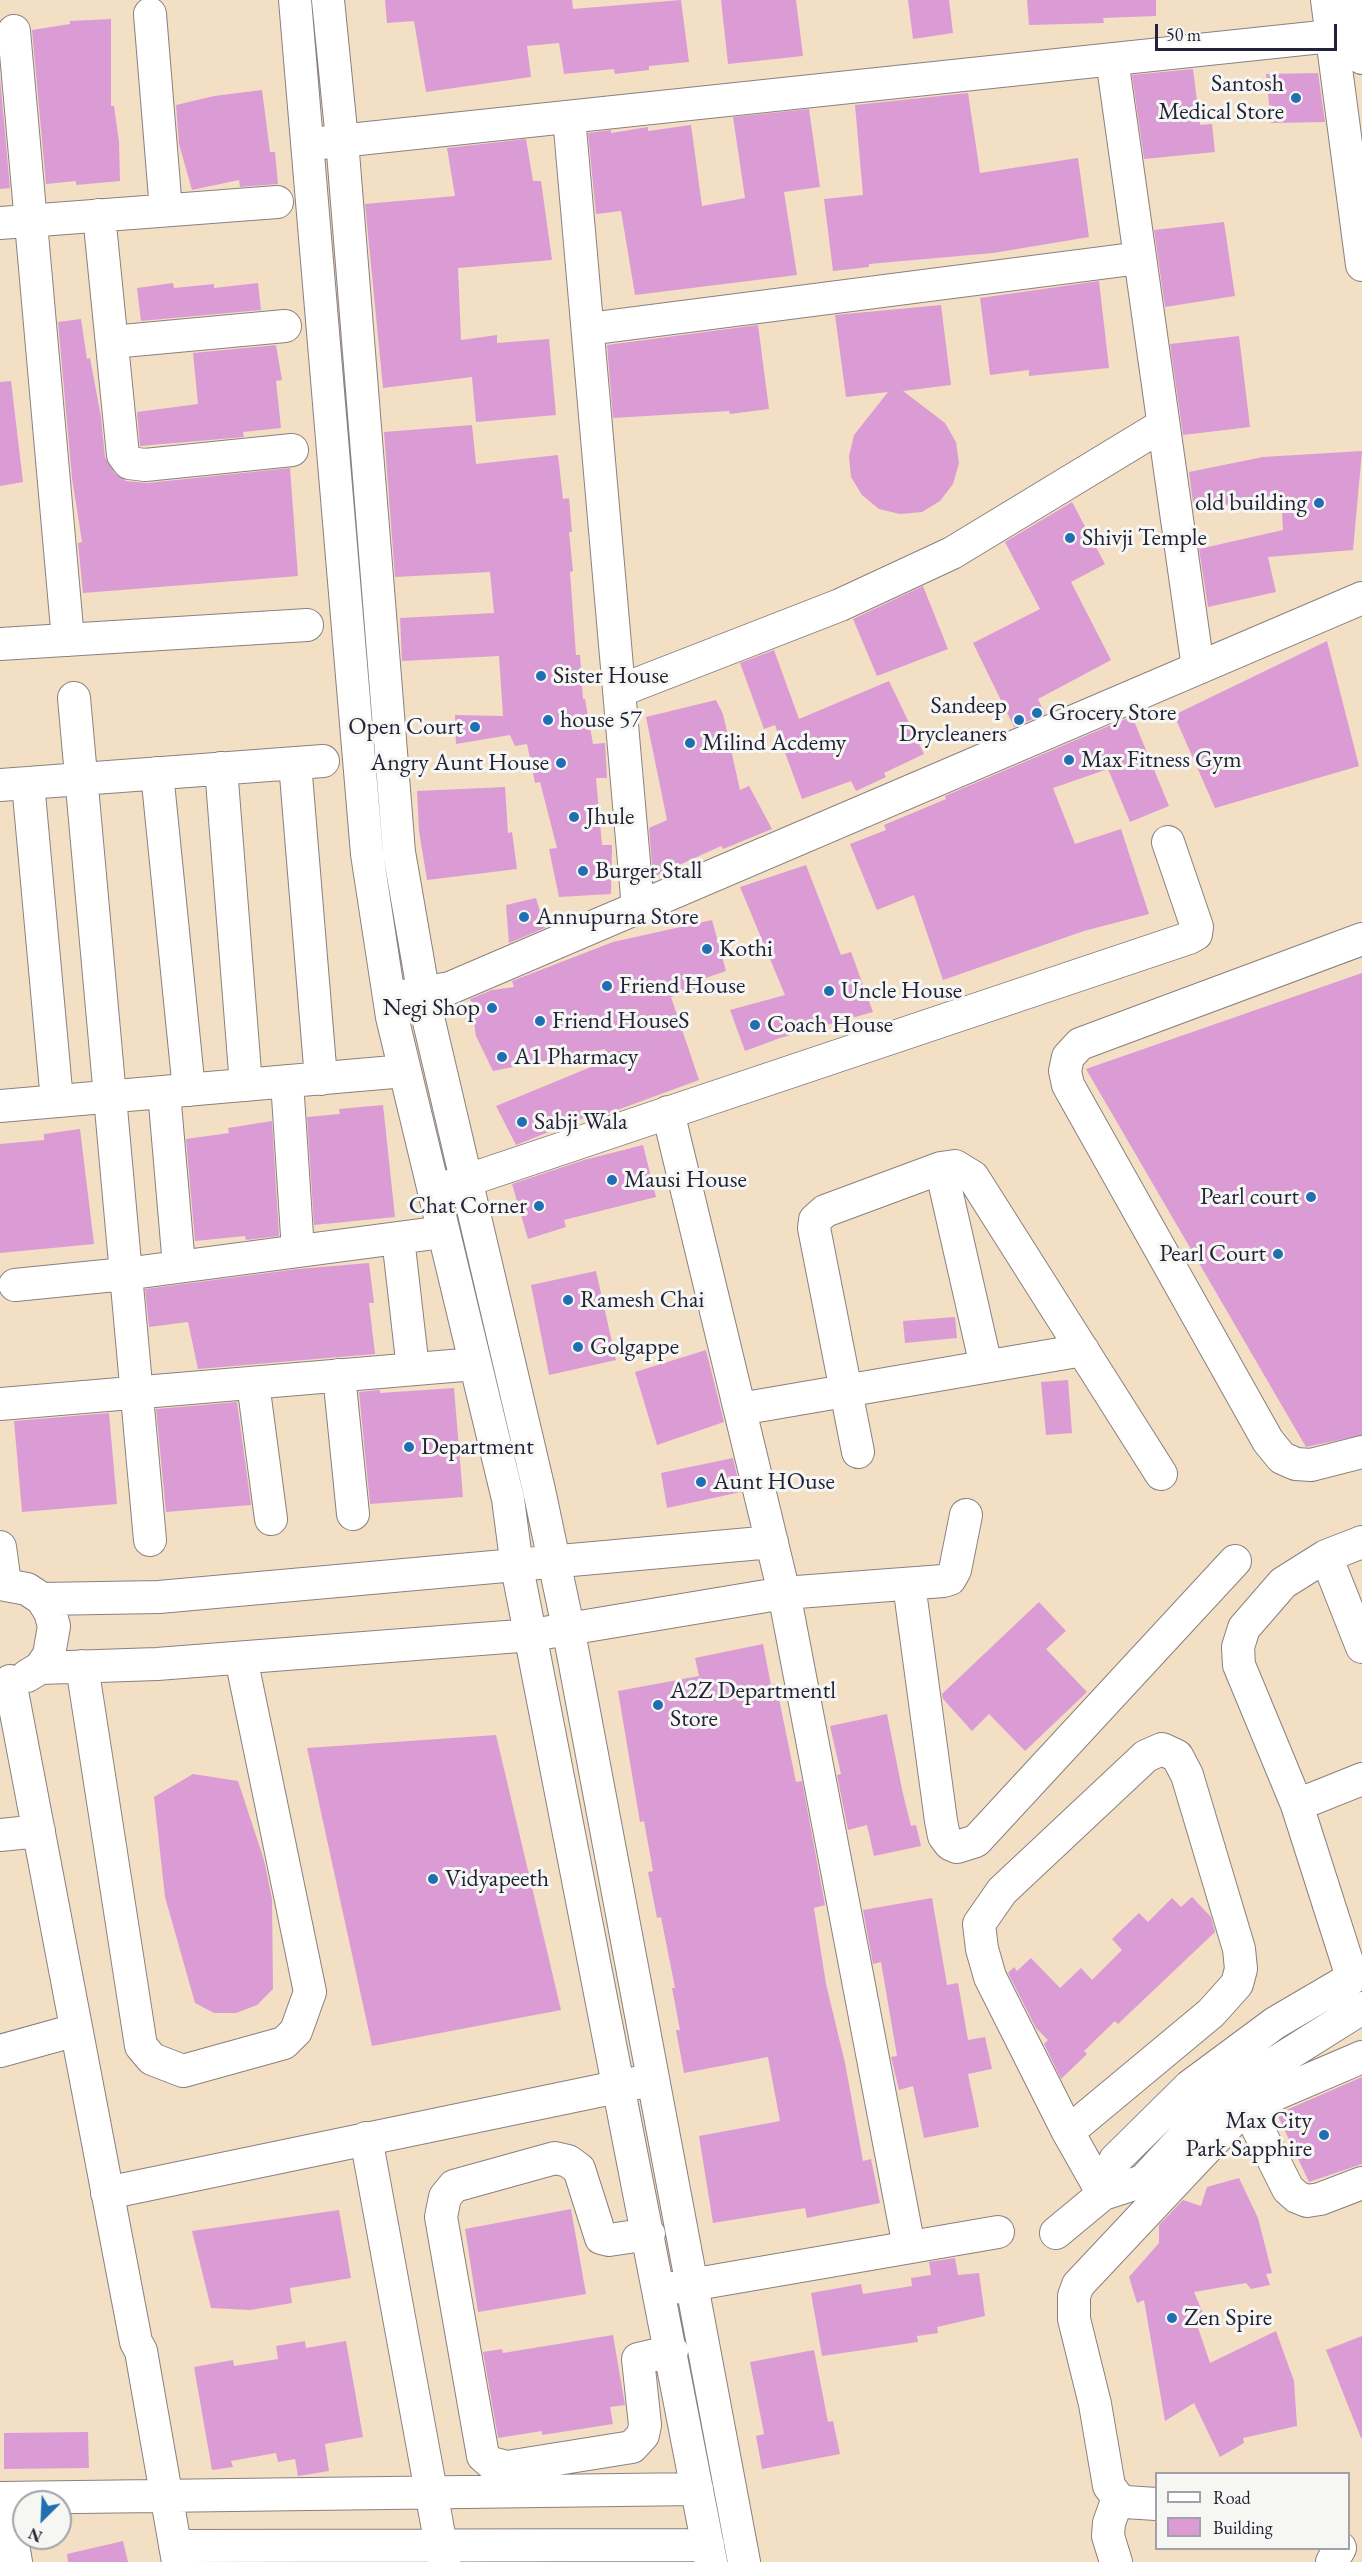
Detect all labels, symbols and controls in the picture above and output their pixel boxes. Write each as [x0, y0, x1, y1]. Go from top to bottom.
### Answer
scale bar [1158, 12, 1340, 50]
text: 50 m [1166, 23, 1201, 46]
place label: Santosh Medical Store [1158, 70, 1284, 126]
marker: Santosh Medical Store [1289, 91, 1303, 105]
place label: old building [1195, 489, 1307, 517]
marker: old building [1312, 496, 1326, 510]
place label: Shivji Temple [1082, 524, 1207, 552]
marker: Shivji Temple [1063, 531, 1077, 545]
place label: Sister House [553, 662, 669, 690]
marker: Sister House [534, 669, 548, 683]
place label: Sandeep Drycleaners [899, 692, 1007, 748]
place label: Grocery Store [1049, 699, 1176, 727]
place label: house 57 [560, 706, 642, 734]
marker: Grocery Store [1030, 706, 1044, 720]
place label: Open Court [348, 713, 463, 741]
marker: house 57 [541, 713, 555, 727]
marker: Sandeep Drycleaners [1012, 713, 1026, 727]
marker: Open Court [468, 720, 482, 734]
place label: Milind Acdemy [702, 729, 846, 757]
marker: Milind Acdemy [683, 736, 697, 750]
place label: Max Fitness Gym [1081, 746, 1242, 774]
place label: Angry Aunt House [371, 749, 549, 777]
marker: Max Fitness Gym [1062, 753, 1076, 767]
marker: Angry Aunt House [554, 756, 568, 770]
place label: Jhule [586, 803, 634, 831]
marker: Jhule [567, 810, 581, 824]
place label: Burger Stall [595, 857, 702, 885]
marker: Burger Stall [576, 864, 590, 878]
place label: Annupurna Store [536, 903, 699, 931]
marker: Annupurna Store [517, 910, 531, 924]
place label: Kothi [719, 935, 773, 963]
marker: Kothi [700, 942, 714, 956]
place label: Friend House [619, 972, 745, 1000]
place label: Uncle House [841, 977, 962, 1005]
marker: Friend House [600, 979, 614, 993]
marker: Uncle House [822, 984, 836, 998]
place label: Negi Shop [383, 994, 480, 1022]
marker: Negi Shop [485, 1001, 499, 1015]
place label: Friend HouseS [552, 1007, 689, 1035]
place label: Coach House [767, 1011, 893, 1039]
marker: Friend HouseS [533, 1014, 547, 1028]
marker: Coach House [748, 1018, 762, 1032]
place label: A1 Pharmacy [514, 1043, 638, 1071]
marker: A1 Pharmacy [495, 1050, 509, 1064]
place label: Sabji Wala [534, 1108, 628, 1136]
marker: Sabji Wala [515, 1115, 529, 1129]
place label: Mausi House [624, 1166, 747, 1194]
marker: Mausi House [605, 1173, 619, 1187]
place label: Pearl court [1200, 1183, 1299, 1211]
marker: Pearl court [1304, 1190, 1318, 1204]
place label: Chat Corner [409, 1192, 527, 1220]
marker: Chat Corner [532, 1199, 546, 1213]
place label: Pearl Court [1159, 1240, 1266, 1268]
marker: Pearl Court [1271, 1247, 1285, 1261]
place label: Ramesh Chai [580, 1286, 704, 1314]
marker: Ramesh Chai [561, 1293, 575, 1307]
place label: Golgappe [590, 1333, 679, 1361]
marker: Golgappe [571, 1340, 585, 1354]
place label: Department [421, 1433, 534, 1461]
marker: Department [402, 1440, 416, 1454]
place label: Aunt HOuse [713, 1468, 835, 1496]
marker: Aunt HOuse [694, 1475, 708, 1489]
place label: A2Z Departmentl Store [670, 1677, 836, 1733]
marker: A2Z Departmentl Store [651, 1698, 665, 1712]
place label: Vidyapeeth [445, 1865, 549, 1893]
marker: Vidyapeeth [426, 1872, 440, 1886]
place label: Max City Park Sapphire [1185, 2107, 1312, 2163]
marker: Max City Park Sapphire [1317, 2128, 1331, 2142]
place label: Zen Spire [1184, 2304, 1272, 2332]
marker: Zen Spire [1165, 2311, 1179, 2325]
legend [1155, 2472, 1350, 2550]
text: Road [1213, 2486, 1251, 2509]
north arrow [12, 2490, 72, 2550]
text: Building [1213, 2516, 1273, 2539]
text: N [25, 2523, 45, 2547]

